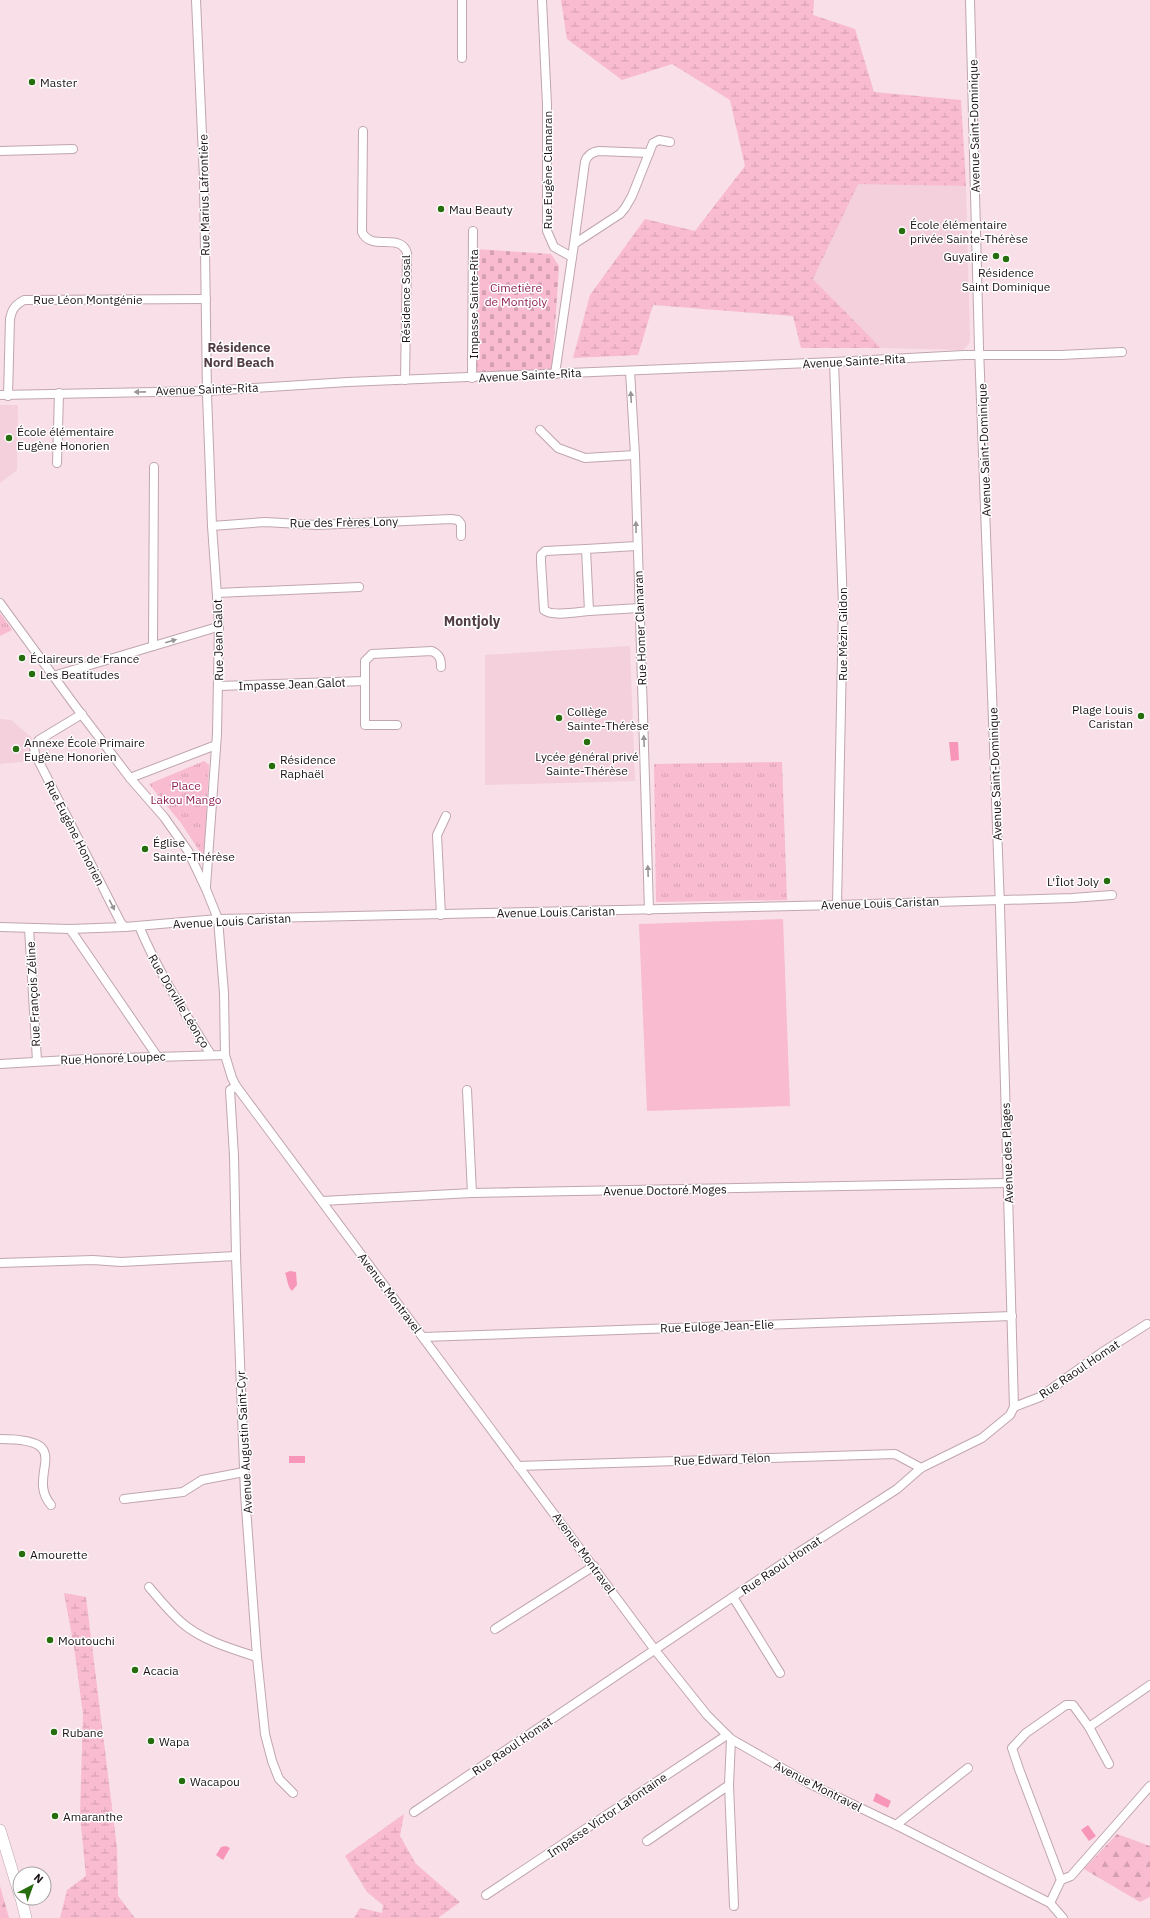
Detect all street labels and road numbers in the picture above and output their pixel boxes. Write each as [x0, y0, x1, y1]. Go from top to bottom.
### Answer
street label: Avenue Saint-Dominique [965, 59, 983, 193]
street label: Rue Eugène Clamaran [540, 111, 555, 229]
street label: Rue Marius Lafrontière [195, 134, 213, 256]
street label: Impasse Sainte-Rita [466, 248, 481, 359]
street label: Résidence Sosal [398, 255, 413, 343]
street label: Rue Léon Montgénie [33, 292, 143, 307]
street label: Avenue Sainte-Rita [802, 351, 906, 371]
street label: Avenue Sainte-Rita [478, 365, 582, 385]
street label: Avenue Sainte-Rita [155, 380, 259, 398]
street label: Avenue Saint-Dominique [974, 383, 994, 517]
street label: Rue des Frères Lony [290, 514, 398, 530]
street label: Rue Homer Clamaran [630, 570, 650, 686]
street label: Rue Mézin Gildon [835, 587, 850, 681]
street label: Rue Jean Galot [210, 599, 226, 681]
street label: Impasse Jean Galot [238, 675, 346, 693]
street label: Avenue Saint-Dominique [985, 707, 1005, 841]
street label: Rue Eugène Honorien [42, 778, 108, 888]
street label: Avenue Louis Caristan [821, 893, 939, 913]
street label: Avenue Louis Caristan [497, 903, 615, 921]
street label: Avenue Louis Caristan [172, 910, 292, 932]
street label: Rue François Zéline [23, 941, 43, 1047]
street label: Rue Dorville Léonço [145, 951, 213, 1051]
street label: Rue Honoré Loupec [60, 1049, 166, 1067]
street label: Avenue des Plages [998, 1102, 1016, 1204]
street label: Avenue Doctoré Moges [603, 1181, 727, 1199]
street label: Avenue Montravel [355, 1250, 425, 1336]
street label: Rue Euloge Jean-Elie [660, 1317, 775, 1335]
street label: Rue Raoul Homat [1036, 1337, 1122, 1401]
street label: Avenue Augustin Saint-Cyr [233, 1370, 255, 1514]
street label: Rue Edward Telon [673, 1450, 771, 1468]
street label: Avenue Montravel [550, 1509, 618, 1597]
street label: Rue Raoul Homat [738, 1533, 824, 1597]
street label: Rue Raoul Homat [469, 1714, 555, 1778]
street label: Avenue Montravel [771, 1757, 865, 1815]
street label: Impasse Victor Lafontaine [544, 1769, 670, 1861]

